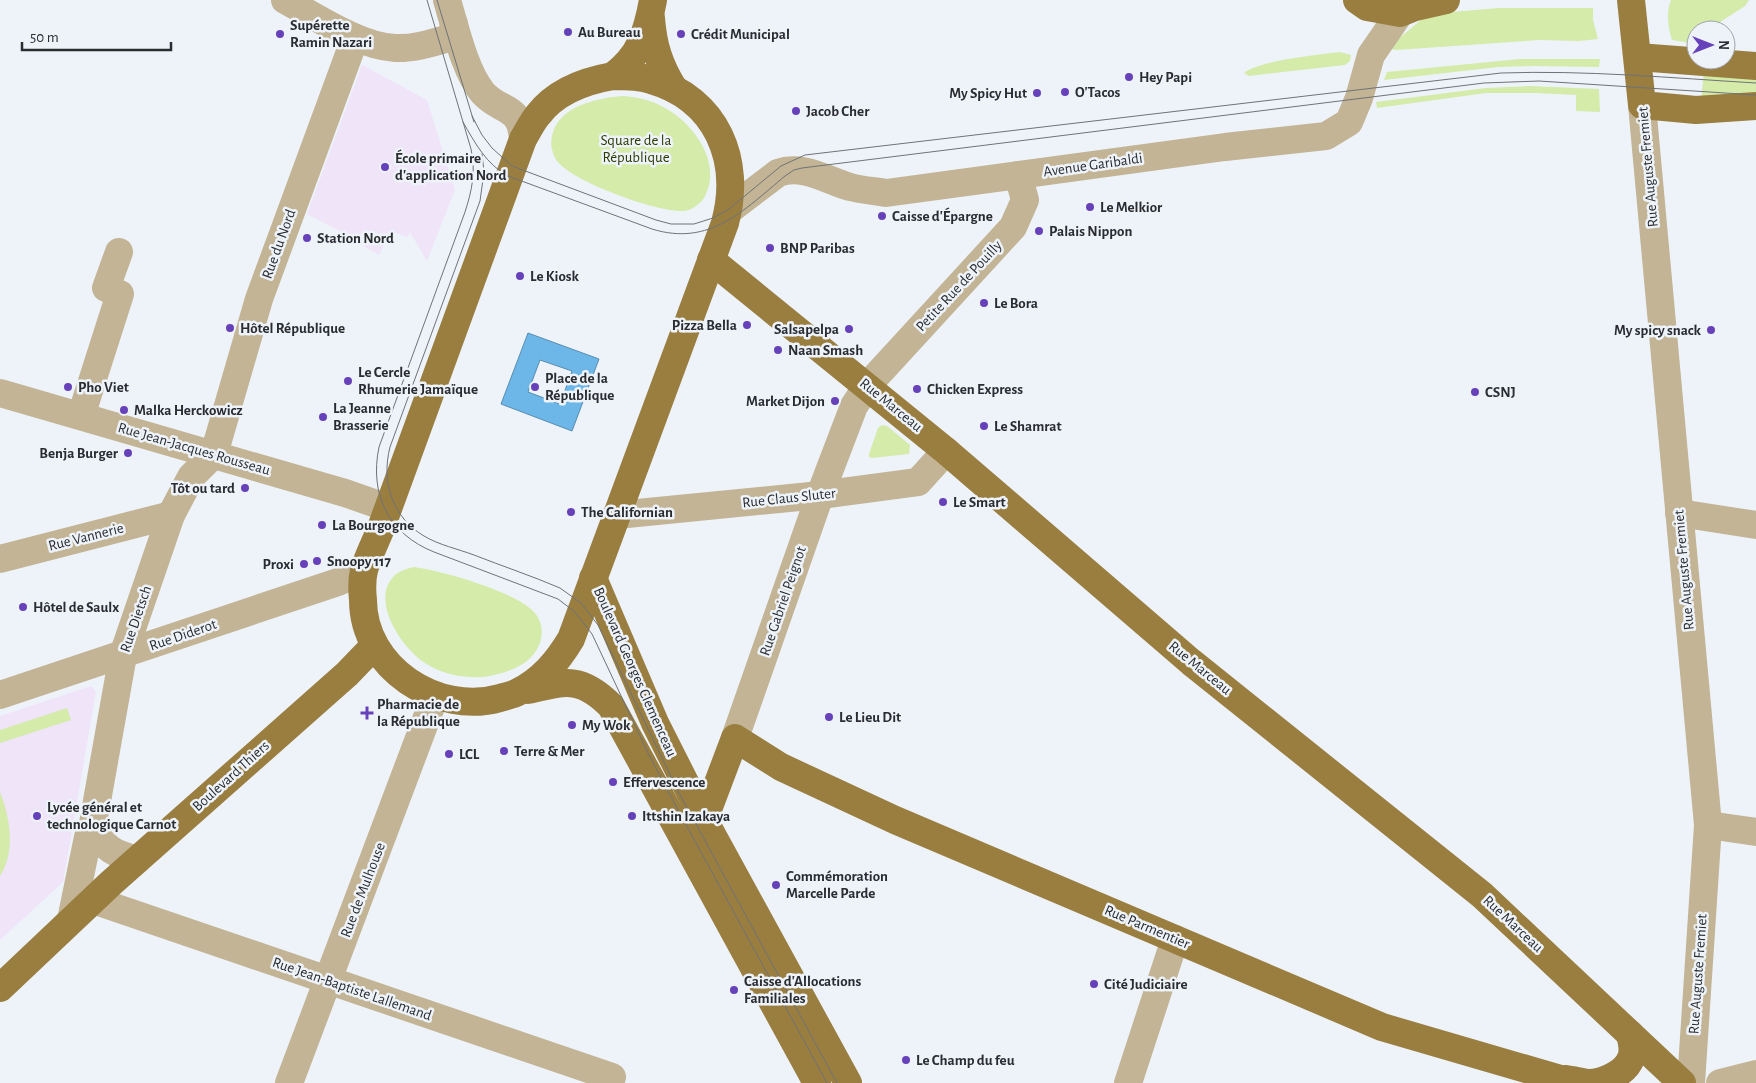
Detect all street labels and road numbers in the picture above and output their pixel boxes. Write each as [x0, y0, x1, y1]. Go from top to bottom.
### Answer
street label: Rue Auguste Fremiet [1635, 106, 1661, 228]
street label: Avenue Garibaldi [1042, 151, 1144, 179]
street label: Rue du Nord [260, 207, 299, 281]
street label: Petite Rue de Pouilly [913, 237, 1005, 334]
street label: Rue Marceau [857, 375, 925, 435]
street label: Rue Jean-Jacques Rousseau [116, 420, 272, 478]
street label: Rue Claus Sluter [742, 486, 837, 510]
street label: Rue Auguste Fremiet [1671, 509, 1697, 631]
street label: Rue Vannerie [47, 520, 125, 554]
street label: Rue Gabriel Peignot [757, 544, 809, 658]
street label: Rue Dietsch [118, 584, 154, 654]
street label: Boulevard Georges Clemenceau [591, 585, 679, 759]
street label: Rue Diderot [147, 616, 219, 653]
street label: Rue Marceau [1166, 638, 1234, 698]
street label: Boulevard Thiers [190, 738, 272, 814]
street label: Rue de Mulhouse [338, 840, 388, 940]
street label: Rue Marceau [1480, 893, 1546, 956]
street label: Rue Parmentier [1102, 902, 1192, 952]
street label: Rue Auguste Fremiet [1686, 913, 1710, 1035]
street label: Rue Jean-Baptiste Lallemand [270, 955, 434, 1023]

